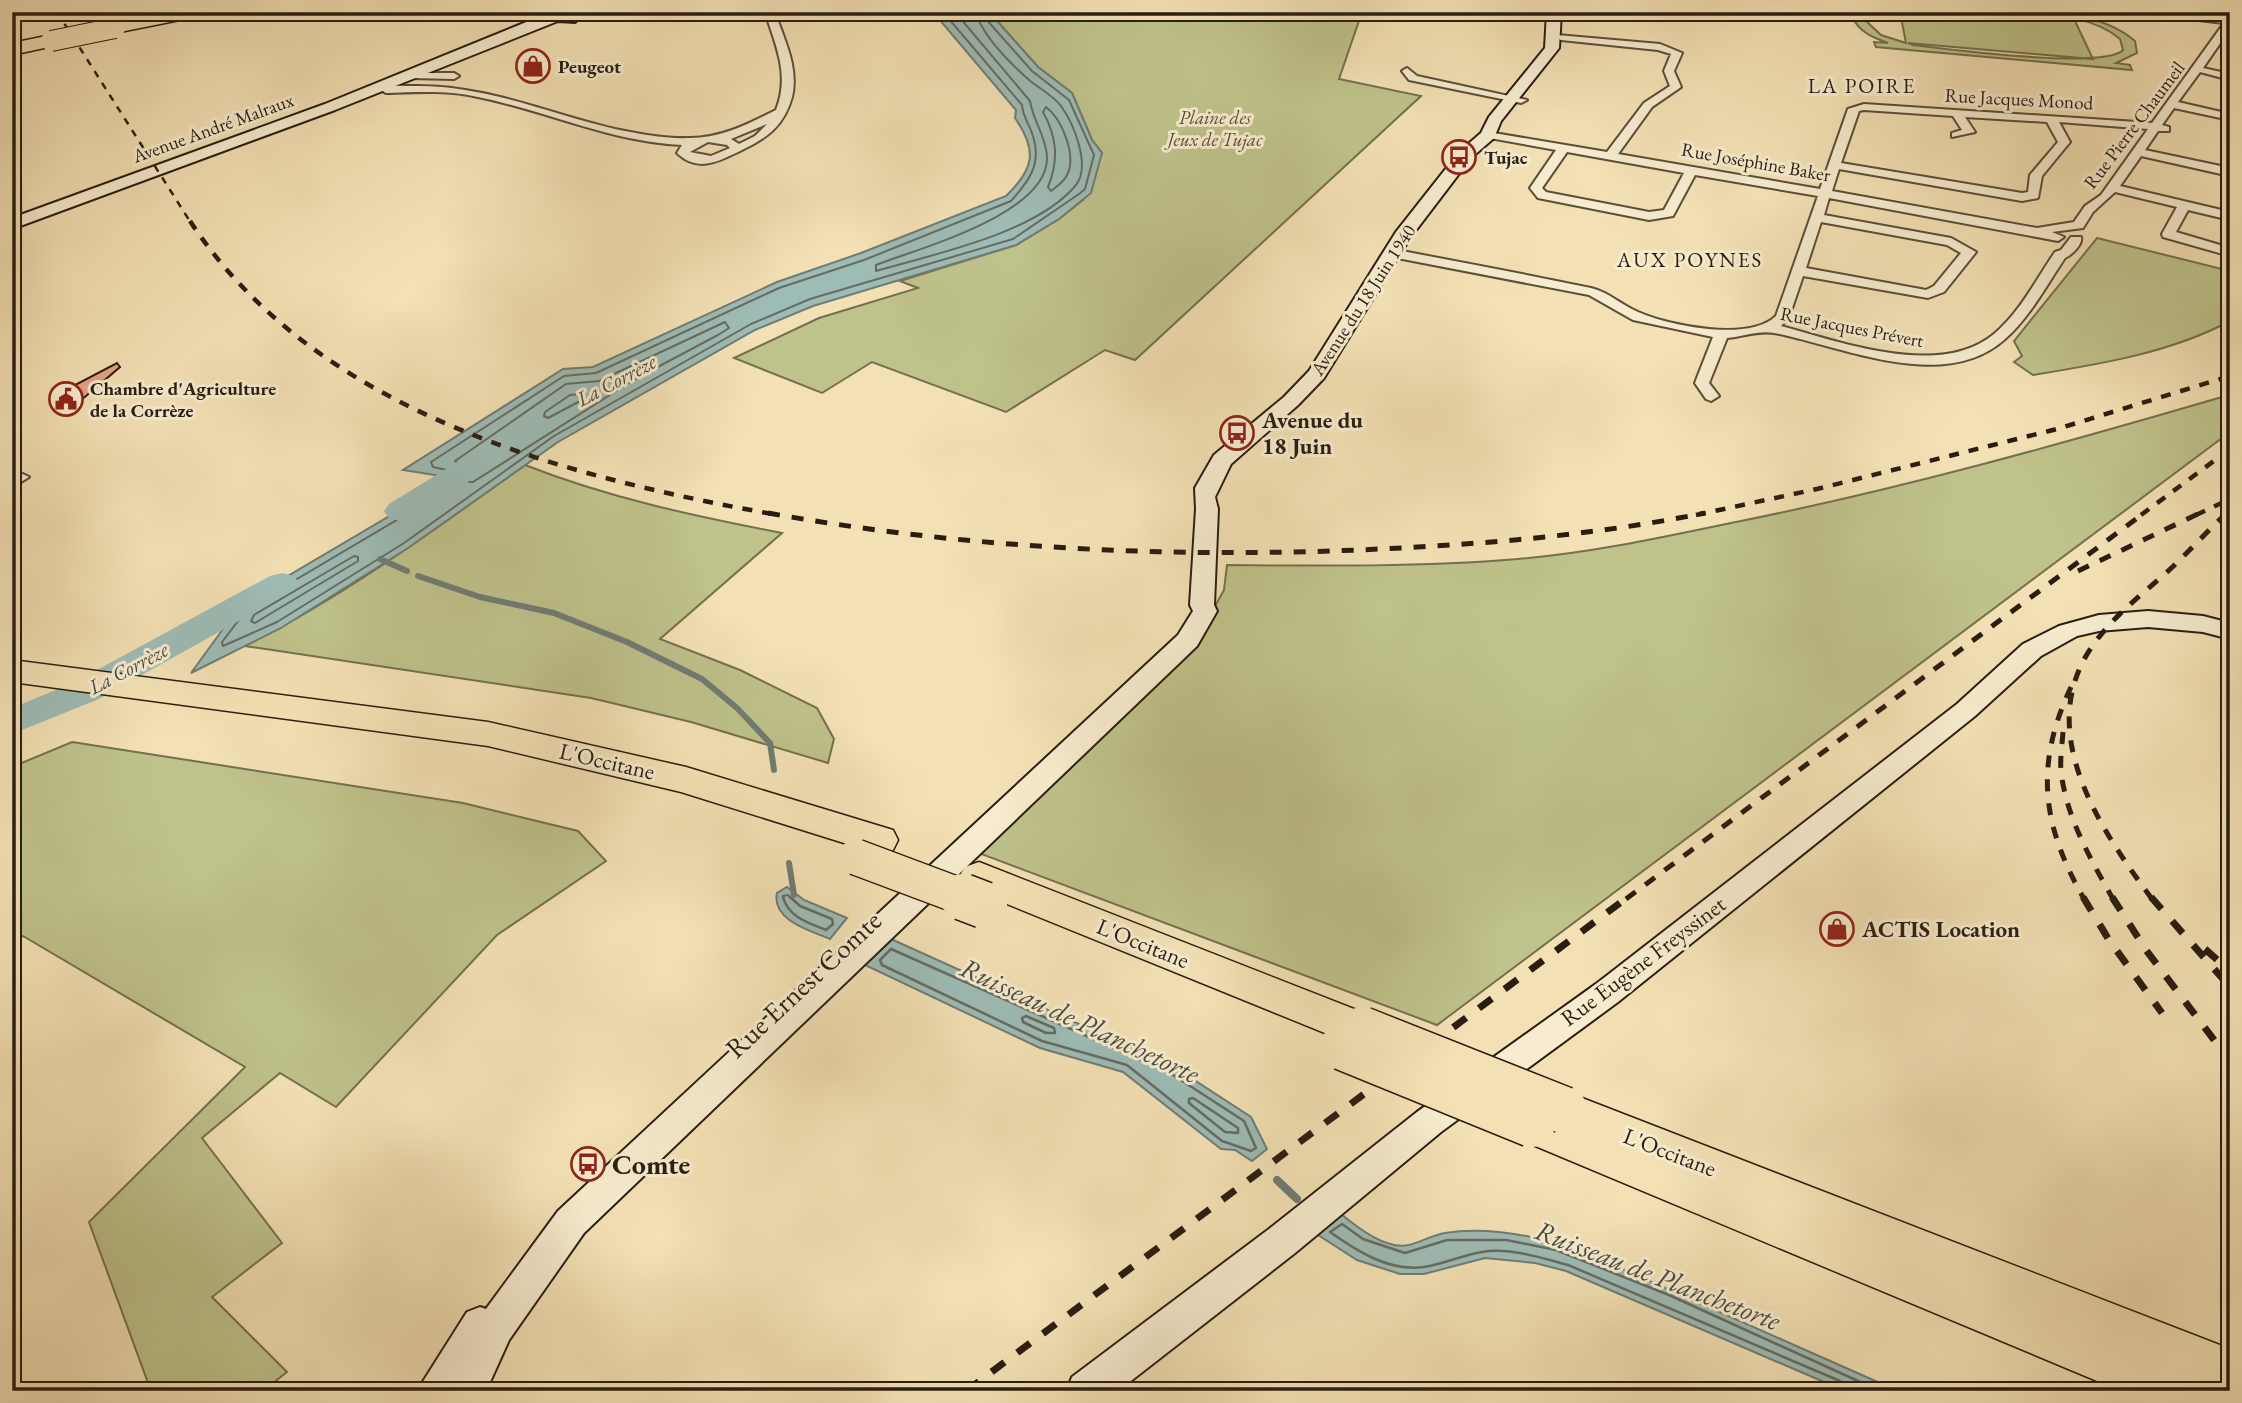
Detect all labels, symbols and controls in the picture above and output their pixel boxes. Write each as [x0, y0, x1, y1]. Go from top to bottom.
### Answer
shop icon: Peugeot [514, 47, 552, 85]
place label: Peugeot [558, 54, 621, 79]
street label: Rue Pierre Chaumeil [2078, 56, 2190, 194]
district label: LA POIRE [1808, 72, 1916, 99]
street label: Rue Jacques Monod [1944, 83, 2094, 115]
street label: Avenue André Malraux [128, 87, 298, 169]
park label: Plaine des Jeux de Tujac [1164, 105, 1263, 152]
street label: Rue Joséphine Baker [1680, 137, 1833, 188]
bus stop icon: Tujac [1440, 138, 1478, 176]
place label: Tujac [1484, 145, 1528, 170]
street label: Avenue du 18 Juin 1940 [1304, 220, 1421, 381]
district label: AUX POYNES [1616, 246, 1763, 273]
street label: Rue Jacques Prévert [1778, 301, 1926, 353]
water label: La Corrèze [570, 347, 661, 413]
place label: Chambre d'Agriculture de la Corrèze [90, 376, 276, 423]
public building icon: Chambre d'Agriculture de la Corrèze [47, 380, 85, 418]
place label: Avenue du 18 Juin [1261, 405, 1363, 461]
bus stop icon: Avenue du 18 Juin [1218, 414, 1256, 452]
water label: La Corrèze [82, 635, 173, 701]
street label: L'Occitane [556, 735, 658, 787]
street label: Rue Eugène Freyssinet [1554, 889, 1732, 1033]
street label: Rue Ernest Comte [717, 902, 889, 1066]
shop icon: ACTIS Location [1818, 910, 1856, 948]
street label: L'Occitane [1092, 911, 1194, 975]
place label: ACTIS Location [1861, 914, 2020, 944]
water label: Ruisseau de Planchetorte [955, 949, 1206, 1091]
street label: L'Occitane [1619, 1121, 1721, 1183]
bus stop icon: Comte [569, 1145, 607, 1183]
place label: Comte [612, 1146, 690, 1182]
water label: Ruisseau de Planchetorte [1530, 1212, 1786, 1339]

